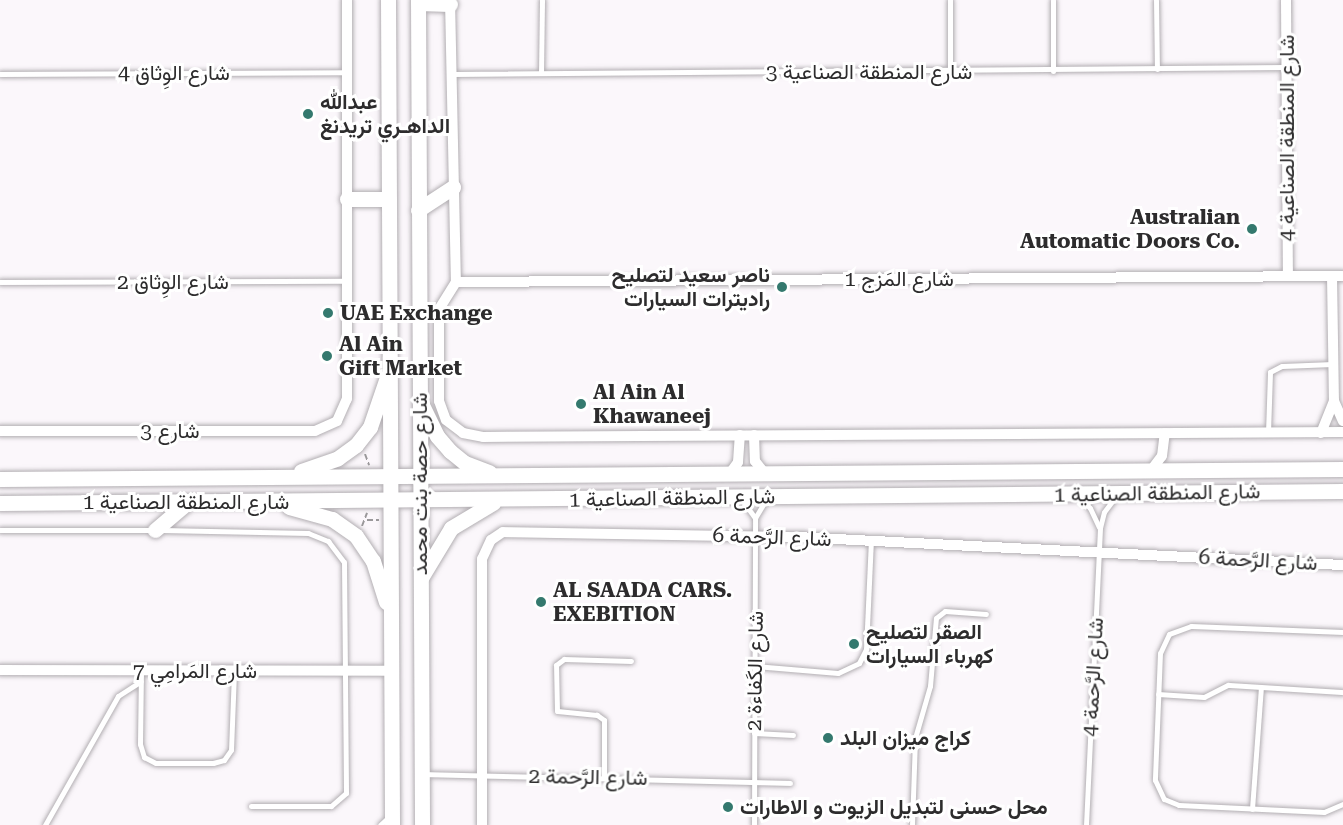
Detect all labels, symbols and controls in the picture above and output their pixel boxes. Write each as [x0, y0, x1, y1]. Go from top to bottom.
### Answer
street label: شارع المنطقة الصناعية 4 [1274, 35, 1300, 241]
street label: شارع المنطقة الصناعية 3 [766, 59, 972, 85]
street label: شارع الوِثاق 4 [118, 60, 230, 86]
place label: عبدالله الداهـري تريدنغ [320, 89, 450, 139]
marker: عبدالله الداهـري تريدنغ [301, 107, 315, 121]
place label: Australian Automatic Doors Co. [1020, 204, 1240, 254]
marker: Australian Automatic Doors Co. [1245, 222, 1259, 236]
place label: ناصر سعيد لتصليح راديترات السيارات [612, 262, 770, 312]
street label: شارع المَزج 1 [844, 266, 954, 292]
street label: شارع الوِثاق 2 [117, 269, 229, 295]
marker: ناصر سعيد لتصليح راديترات السيارات [775, 280, 789, 294]
place label: UAE Exchange [340, 300, 492, 326]
marker: UAE Exchange [321, 306, 335, 320]
place label: Al Ain Gift Market [339, 331, 462, 381]
marker: Al Ain Gift Market [320, 349, 334, 363]
place label: Al Ain Al Khawaneej [593, 379, 711, 429]
street label: شارع حصة بنت محمد [407, 393, 433, 575]
marker: Al Ain Al Khawaneej [574, 397, 588, 411]
street label: شارع 3 [140, 418, 200, 444]
street label: شارع المنطقة الصناعية 1 [1054, 479, 1260, 507]
street label: شارع المنطقة الصناعية 1 [569, 484, 775, 512]
street label: شارع المنطقة الصناعية 1 [83, 489, 289, 515]
street label: شارع الرَّحمة 6 [712, 522, 832, 552]
street label: شارع الرَّحمة 6 [1198, 544, 1318, 576]
place label: AL SAADA CARS. EXEBITION [553, 577, 732, 627]
marker: AL SAADA CARS. EXEBITION [534, 595, 548, 609]
street label: شارع الكَفاءة 2 [741, 611, 769, 731]
street label: شارع الرَّحمة 4 [1077, 617, 1109, 737]
place label: الصقر لتصليح كهرباء السيارات [866, 619, 994, 669]
marker: الصقر لتصليح كهرباء السيارات [847, 637, 861, 651]
street label: شارع المَرامِي 7 [133, 658, 257, 684]
place label: كراج ميزان البلد [840, 725, 971, 751]
marker: كراج ميزان البلد [821, 731, 835, 745]
street label: شارع الرَّحمة 2 [528, 763, 648, 791]
place label: محل حسنى لتبديل الزيوت و الاطارات [740, 794, 1048, 820]
marker: محل حسنى لتبديل الزيوت و الاطارات [721, 800, 735, 814]

